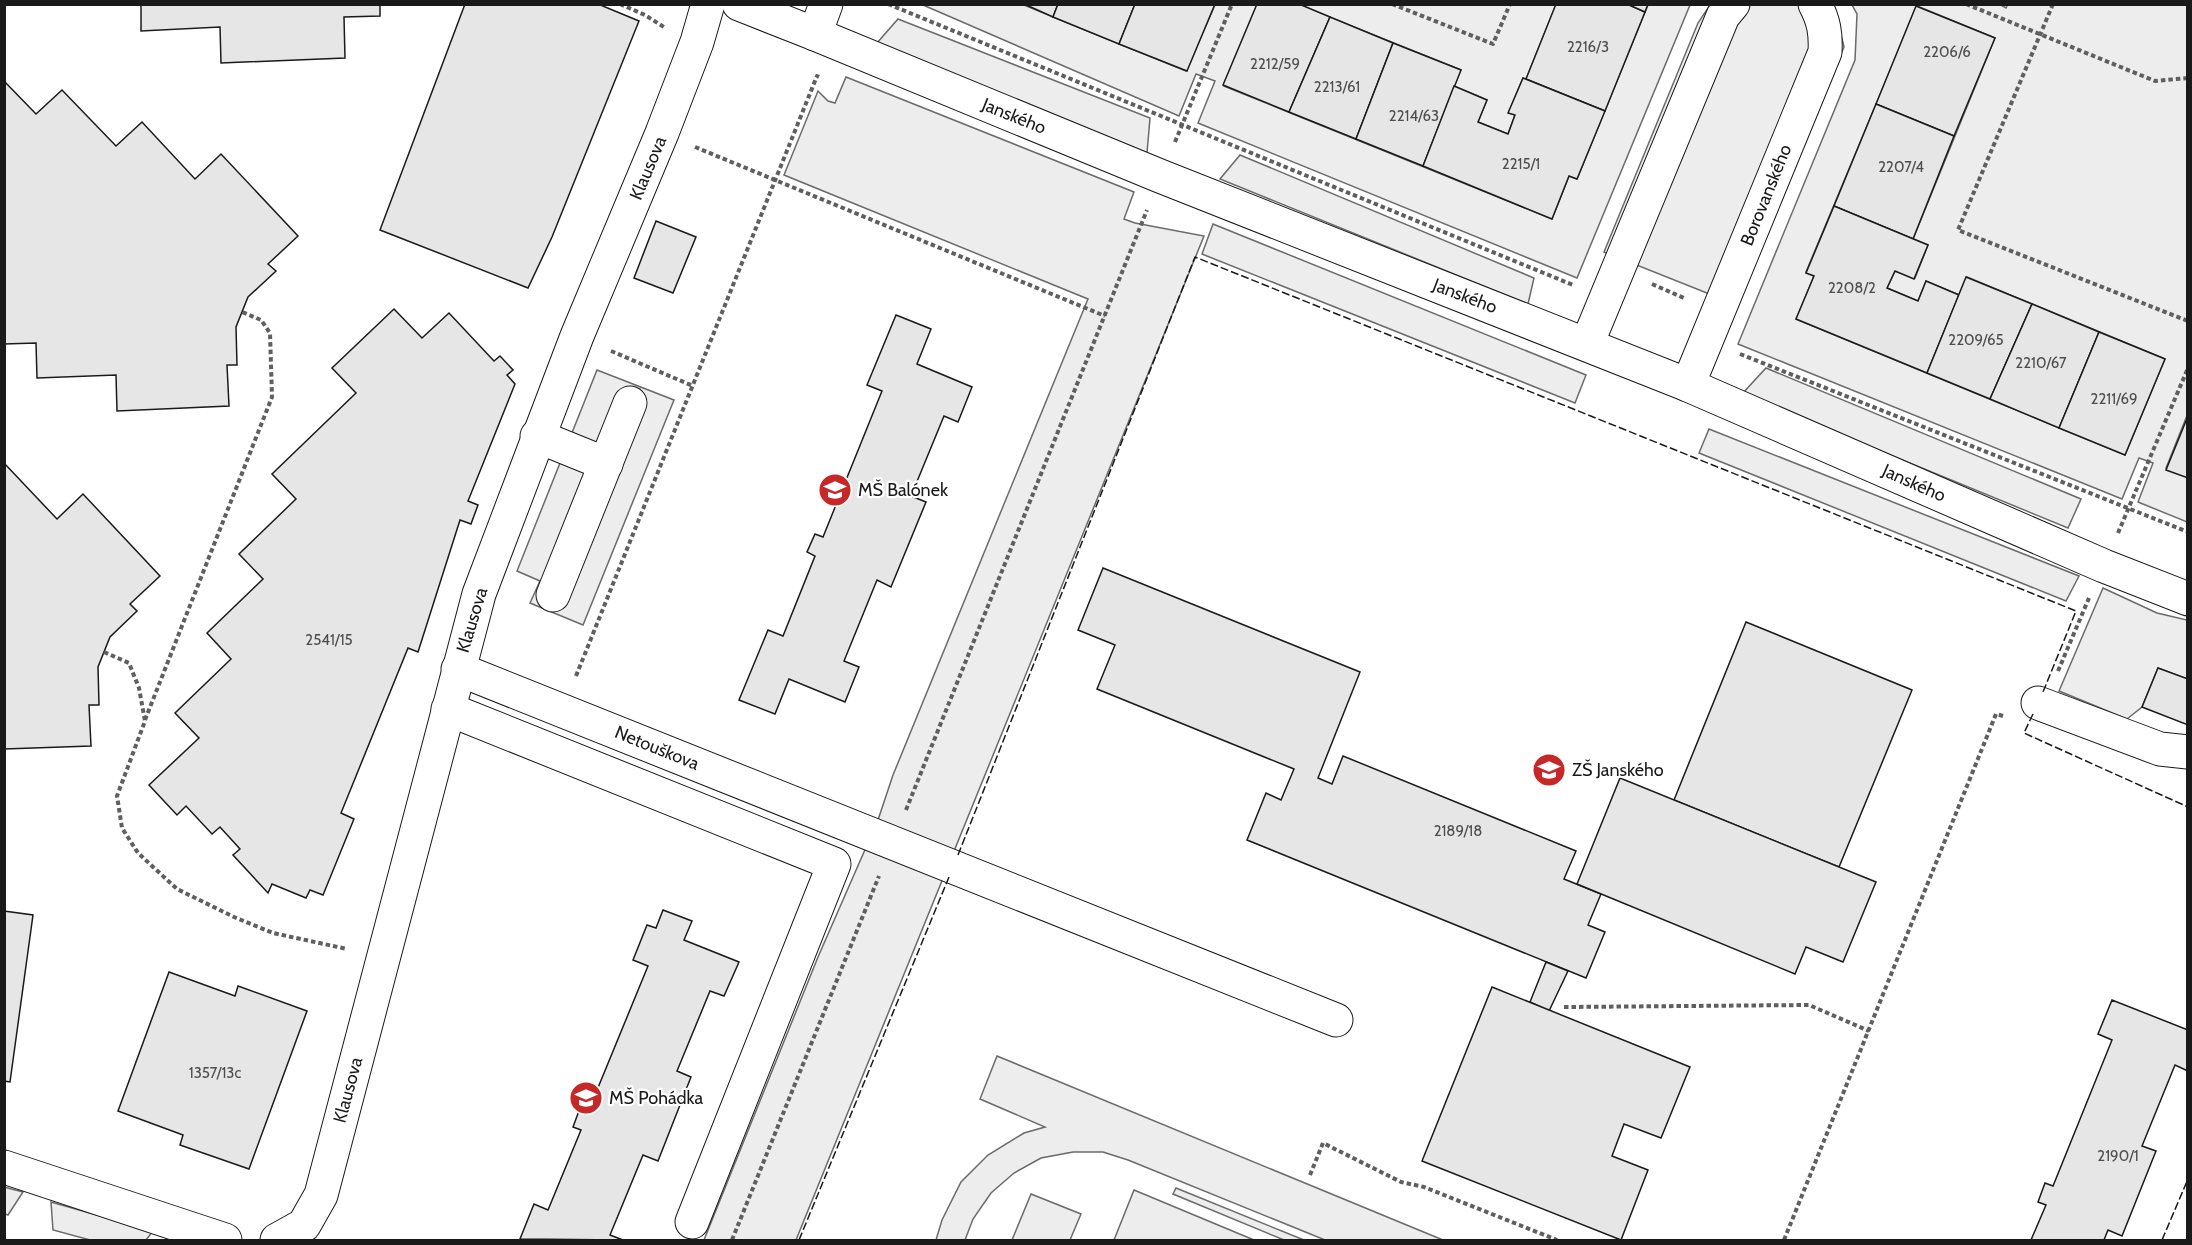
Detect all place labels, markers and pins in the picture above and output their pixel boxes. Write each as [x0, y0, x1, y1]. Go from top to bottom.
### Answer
school or university icon: MŠ Balónek [817, 472, 853, 508]
place label: MŠ Balónek [858, 479, 949, 501]
school or university icon: ZŠ Janského [1531, 752, 1567, 788]
place label: ZŠ Janského [1572, 759, 1664, 781]
school or university icon: MŠ Pohádka [568, 1080, 604, 1116]
place label: MŠ Pohádka [609, 1087, 704, 1109]

